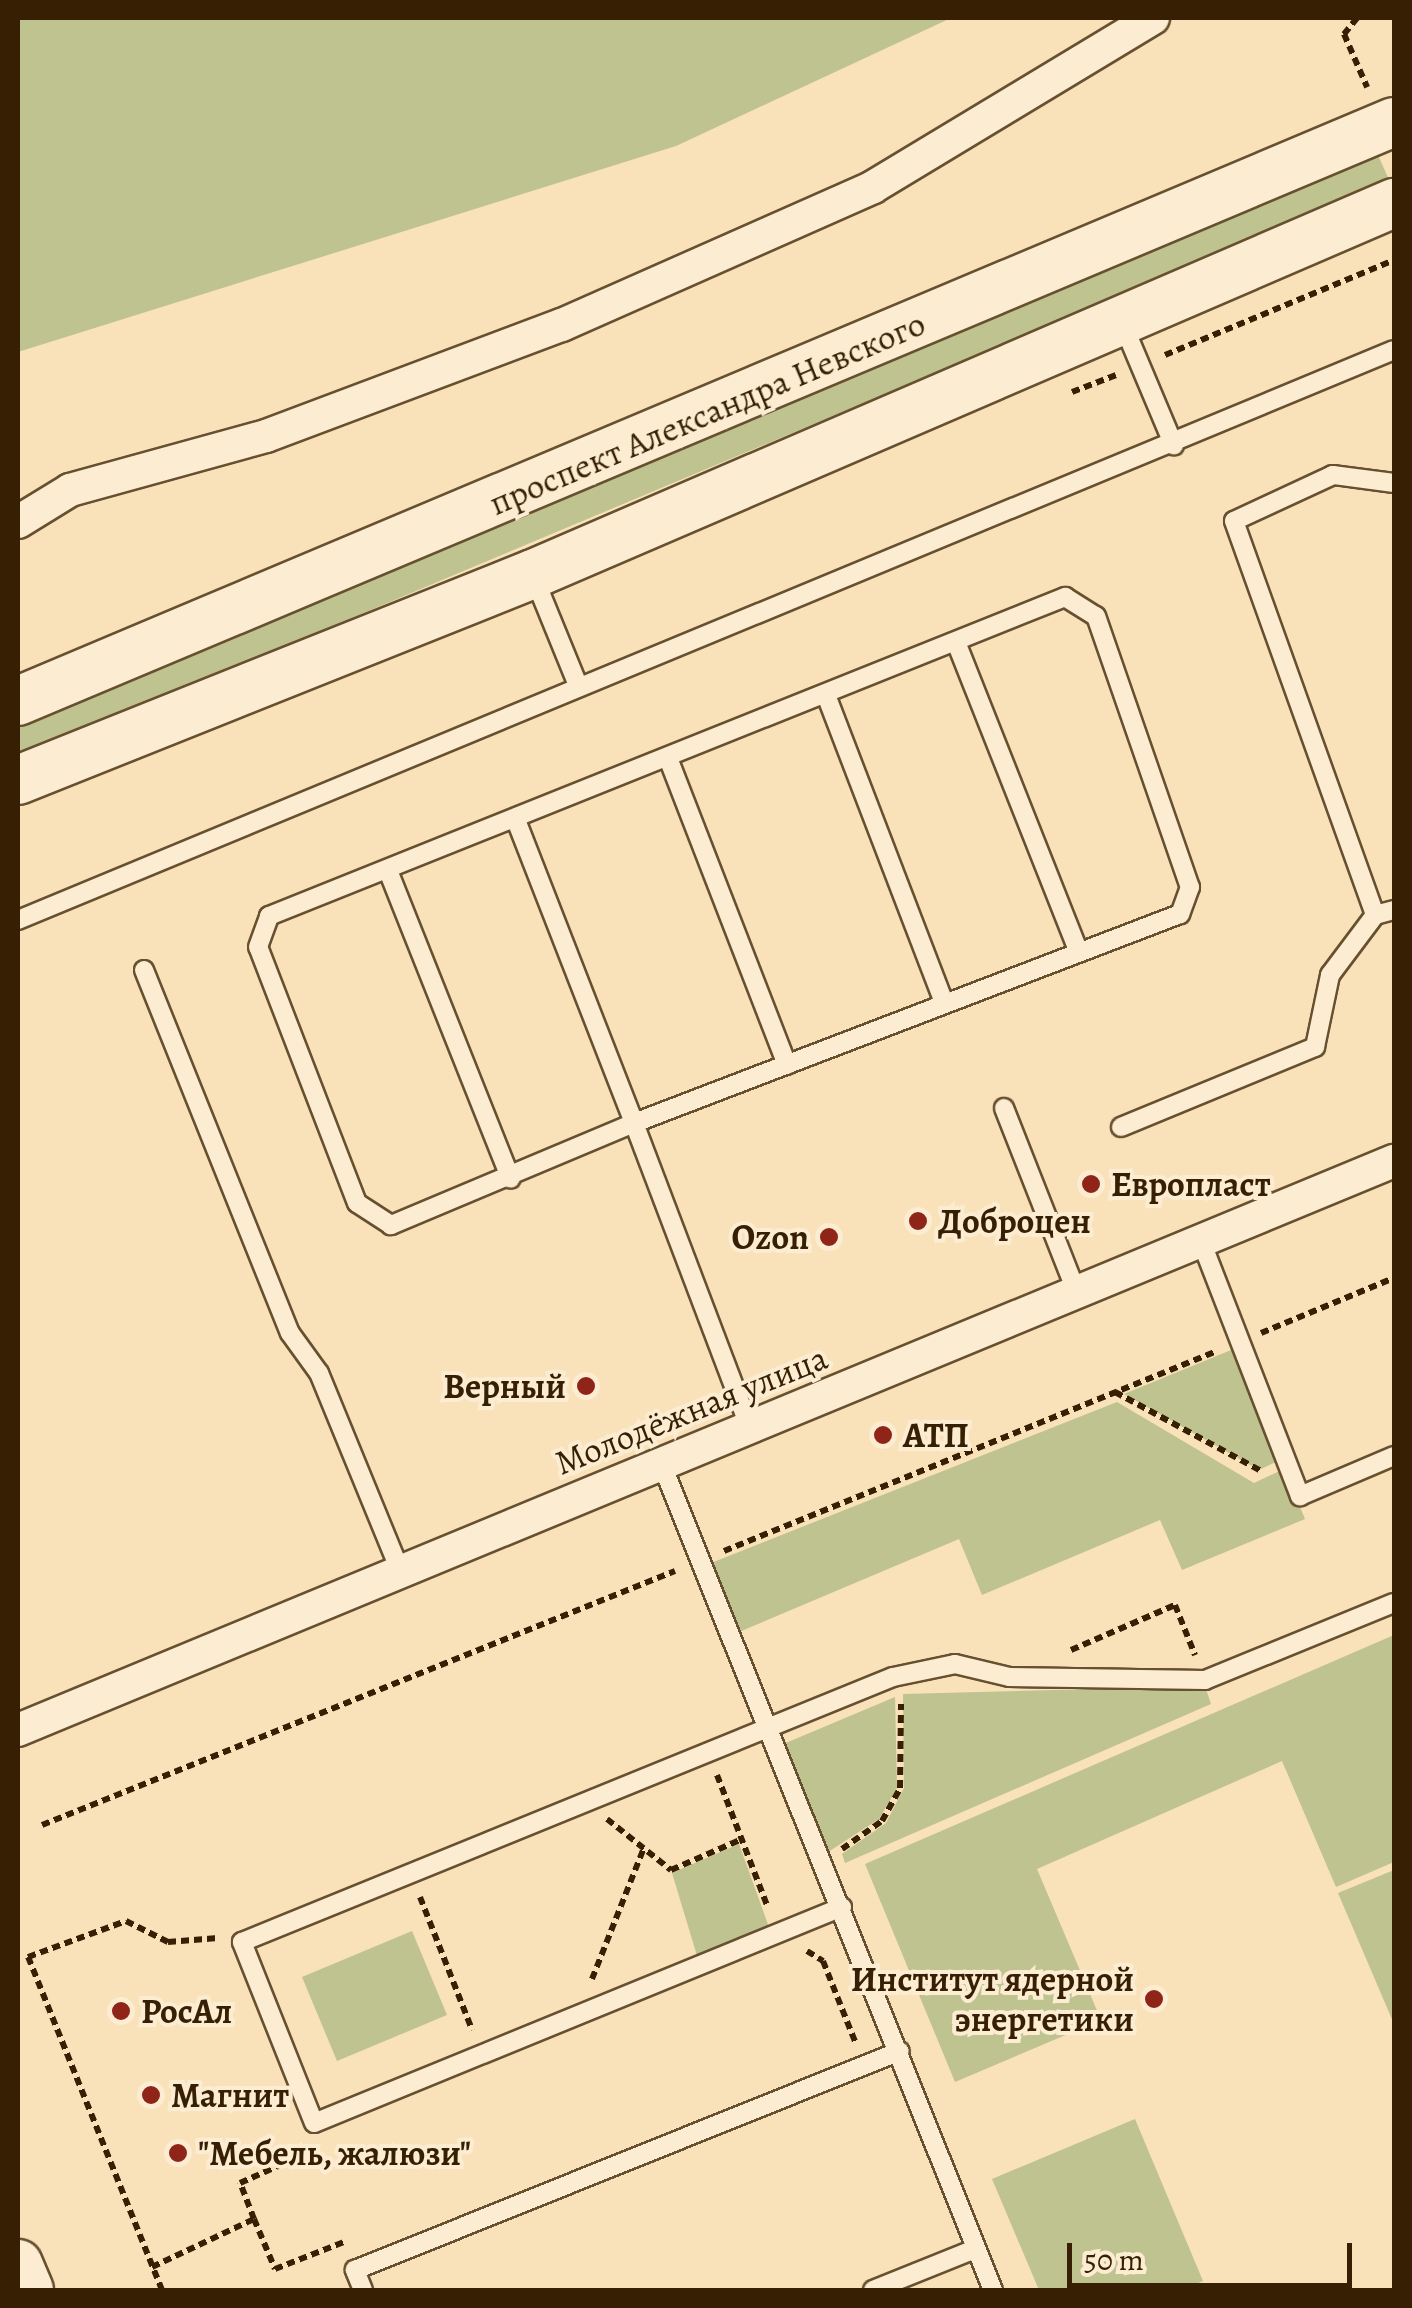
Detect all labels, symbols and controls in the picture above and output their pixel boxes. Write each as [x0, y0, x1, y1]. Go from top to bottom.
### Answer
street label: проспект Александра Невского [483, 302, 931, 524]
place label: Европласт [1111, 1163, 1271, 1205]
marker: Европласт [1080, 1173, 1102, 1195]
place label: Доброцен [938, 1200, 1091, 1242]
marker: Доброцен [907, 1210, 929, 1232]
place label: Ozon [732, 1216, 809, 1258]
marker: Ozon [818, 1226, 840, 1248]
street label: Молодёжная улица [549, 1336, 833, 1484]
place label: Верный [443, 1365, 566, 1407]
marker: Верный [575, 1375, 597, 1397]
place label: АТП [903, 1414, 969, 1456]
marker: АТП [872, 1424, 894, 1446]
place label: Институт ядерной энергетики [851, 1958, 1134, 2040]
marker: Институт ядерной энергетики [1143, 1988, 1165, 2010]
place label: РосАл [141, 1990, 232, 2032]
marker: РосАл [110, 2000, 132, 2022]
place label: Магнит [171, 2074, 289, 2116]
marker: Магнит [140, 2084, 162, 2106]
place label: "Мебель, жалюзи" [198, 2132, 472, 2174]
marker: "Мебель, жалюзи" [167, 2142, 189, 2164]
scale bar [1072, 2223, 1357, 2285]
text: 50 m [1084, 2240, 1144, 2280]

